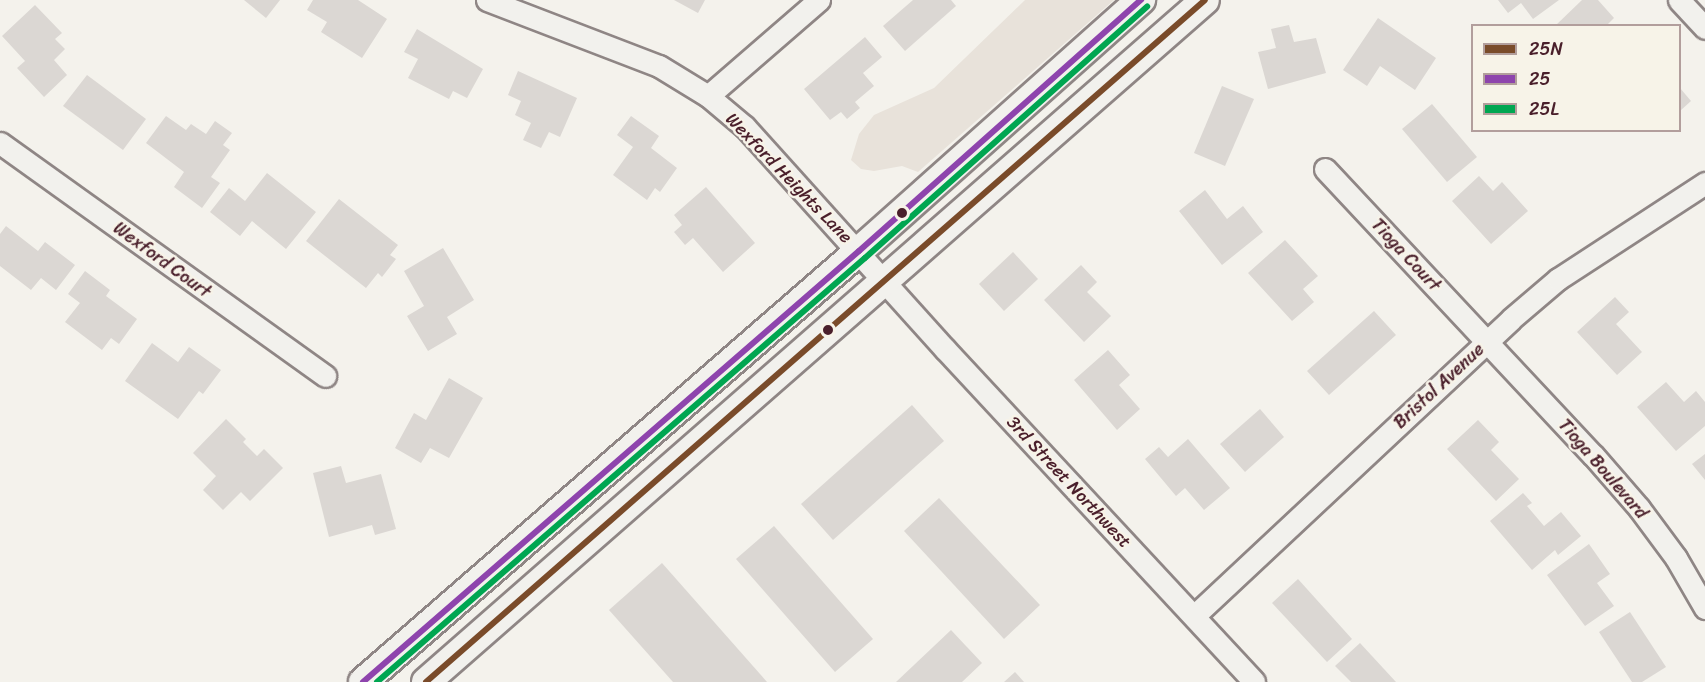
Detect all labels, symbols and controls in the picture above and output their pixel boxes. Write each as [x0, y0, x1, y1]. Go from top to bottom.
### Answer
legend [1471, 24, 1681, 132]
text: 25N [1529, 33, 1563, 65]
text: 25 [1529, 63, 1550, 95]
text: 25L [1529, 93, 1559, 125]
street label: Wexford Heights Lane [721, 108, 857, 248]
unlabelled marker [896, 207, 908, 219]
street label: Tioga Court [1367, 214, 1445, 296]
street label: Wexford Court [109, 217, 215, 303]
unlabelled marker [822, 324, 834, 336]
street label: Bristol Avenue [1389, 339, 1489, 433]
street label: 3rd Street Northwest [1002, 412, 1136, 552]
street label: Tioga Boulevard [1554, 415, 1652, 523]

